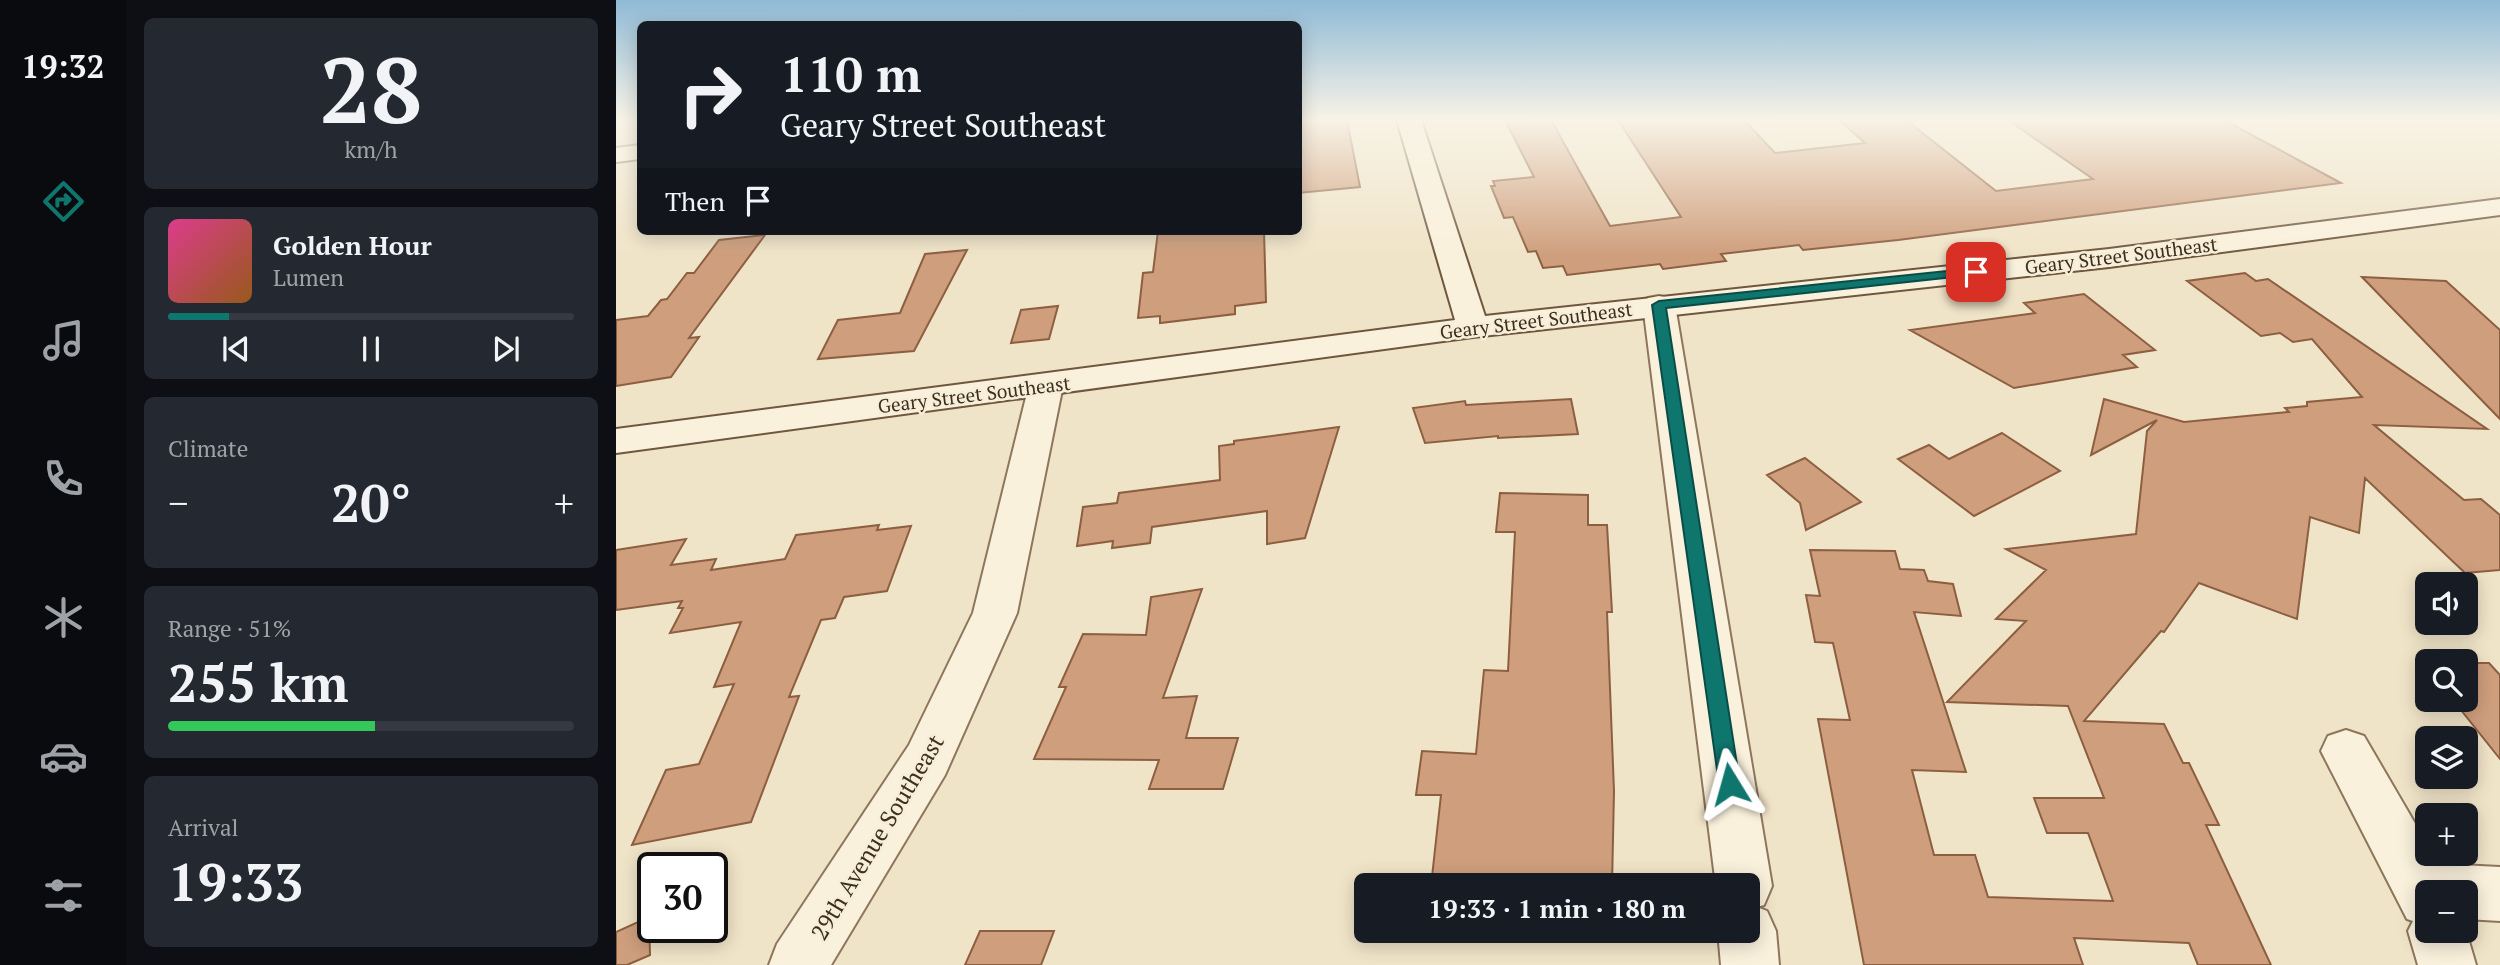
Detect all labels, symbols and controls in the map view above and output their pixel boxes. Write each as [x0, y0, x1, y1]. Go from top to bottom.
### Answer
text: 28 [320, 28, 422, 149]
text: 110 m [780, 41, 922, 106]
text: 19:32 [21, 45, 105, 87]
icon: right [665, 49, 756, 140]
text: Geary Street Southeast [780, 104, 1106, 146]
text: km/h [344, 134, 398, 165]
icon: directions [39, 177, 88, 226]
icon: arrive [739, 182, 777, 220]
text: Then [665, 184, 725, 218]
text: Golden Hour [273, 228, 432, 262]
street label: Geary Street Southeast [2023, 231, 2219, 279]
pin [1946, 242, 2006, 302]
icon: arrive [1957, 253, 1995, 291]
text: Lumen [273, 262, 344, 293]
street label: Geary Street Southeast [1438, 296, 1634, 344]
icon: music [39, 316, 88, 365]
icon: previous [217, 330, 255, 368]
icon: pause [352, 330, 390, 368]
icon: next [487, 330, 525, 368]
street label: Geary Street Southeast [876, 370, 1072, 418]
text: Climate [168, 433, 248, 464]
icon: phone [39, 454, 88, 503]
text: 20° [331, 468, 411, 537]
text: − [168, 478, 188, 528]
text: + [554, 478, 574, 528]
map controls [2415, 572, 2478, 943]
button: sound [2415, 572, 2478, 635]
icon: climate [39, 593, 88, 642]
text: Range · 51% [168, 613, 291, 644]
text: 255 km [168, 648, 349, 717]
button: search [2415, 649, 2478, 712]
button: layers [2415, 726, 2478, 789]
street label: 29th Avenue Southeast [803, 728, 951, 946]
icon: car [39, 732, 88, 781]
position arrow [1693, 747, 1767, 821]
button: + [2415, 803, 2478, 866]
text: Arrival [168, 812, 239, 843]
text: 19:33 [168, 847, 303, 916]
speed limit sign: 30 [637, 852, 728, 943]
icon: filters [39, 871, 88, 920]
button: − [2415, 880, 2478, 943]
text: 19:33 · 1 min · 180 m [1428, 891, 1686, 925]

